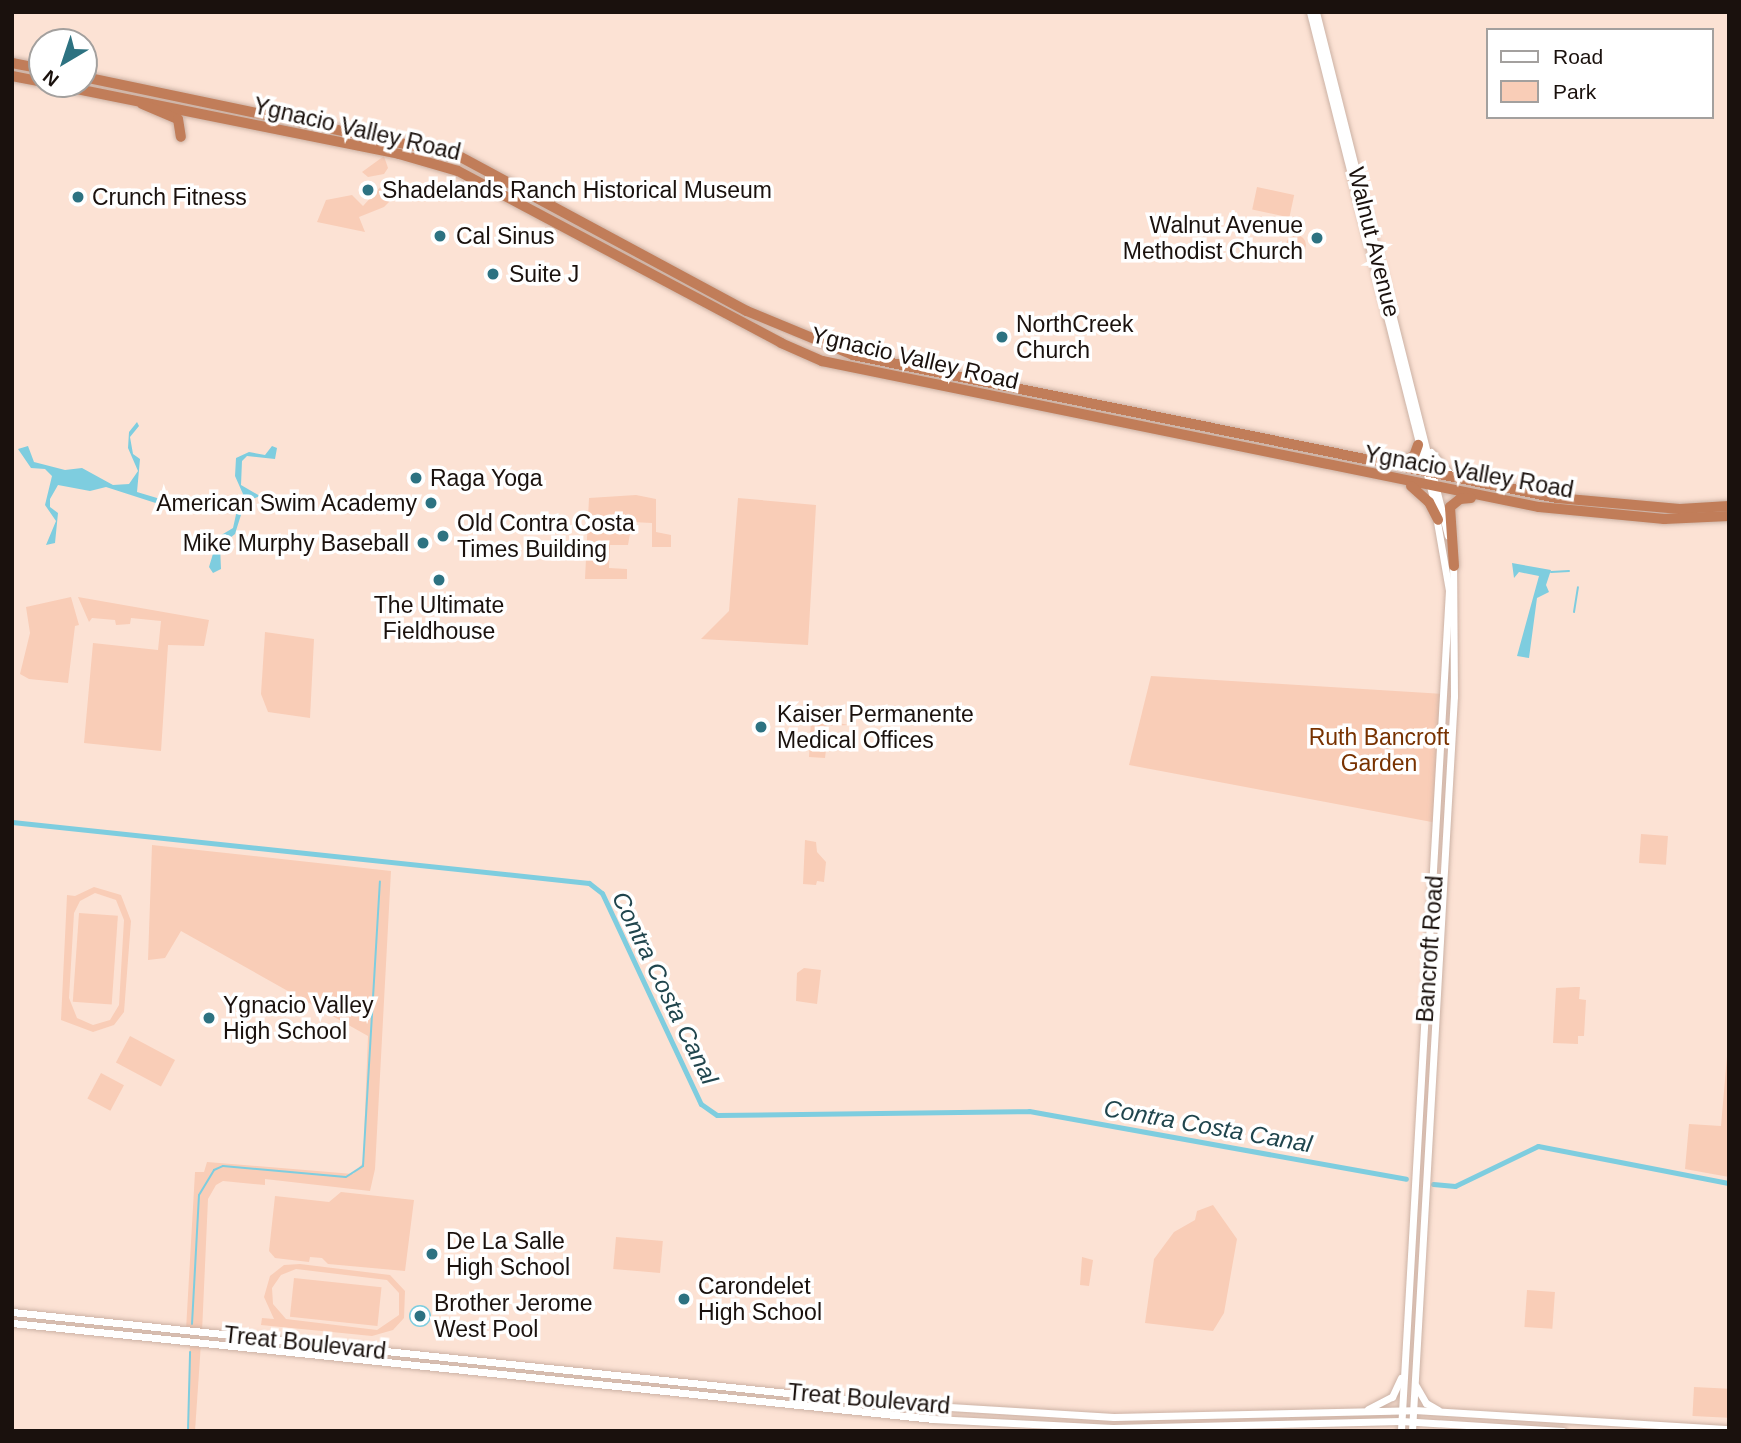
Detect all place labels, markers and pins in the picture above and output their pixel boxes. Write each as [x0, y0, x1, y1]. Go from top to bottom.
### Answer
place label: Shadelands Ranch Historical Museum [382, 176, 772, 204]
marker: Shadelands Ranch Historical Museum [360, 182, 376, 198]
place label: Crunch Fitness [92, 183, 247, 211]
marker: Crunch Fitness [70, 189, 86, 205]
place label: Walnut Avenue Methodist Church [1123, 211, 1303, 265]
place label: Cal Sinus [456, 222, 554, 250]
marker: Cal Sinus [430, 226, 450, 246]
marker: Walnut Avenue Methodist Church [1309, 230, 1325, 246]
place label: Suite J [509, 260, 579, 288]
marker: Suite J [483, 264, 503, 284]
place label: NorthCreek Church [1016, 310, 1134, 364]
marker: NorthCreek Church [994, 329, 1010, 345]
place label: Raga Yoga [430, 464, 543, 492]
marker: Raga Yoga [408, 470, 424, 486]
place label: American Swim Academy [155, 489, 417, 517]
marker: American Swim Academy [423, 495, 439, 511]
place label: Old Contra Costa Times Building [457, 509, 635, 563]
marker: Old Contra Costa Times Building [435, 528, 451, 544]
place label: Mike Murphy Baseball [183, 529, 409, 557]
marker: Mike Murphy Baseball [415, 535, 431, 551]
marker: The Ultimate Fieldhouse [431, 572, 447, 588]
place label: The Ultimate Fieldhouse [374, 591, 504, 645]
place label: Kaiser Permanente Medical Offices [777, 700, 974, 754]
marker: Kaiser Permanente Medical Offices [751, 717, 771, 737]
place label: Ygnacio Valley High School [223, 991, 373, 1045]
marker: Ygnacio Valley High School [201, 1010, 217, 1026]
place label: De La Salle High School [446, 1227, 570, 1281]
marker: De La Salle High School [424, 1246, 440, 1262]
place label: Carondelet High School [698, 1272, 822, 1326]
place label: Brother Jerome West Pool [434, 1289, 593, 1343]
marker: Carondelet High School [676, 1291, 692, 1307]
marker: Brother Jerome West Pool [412, 1308, 428, 1324]

